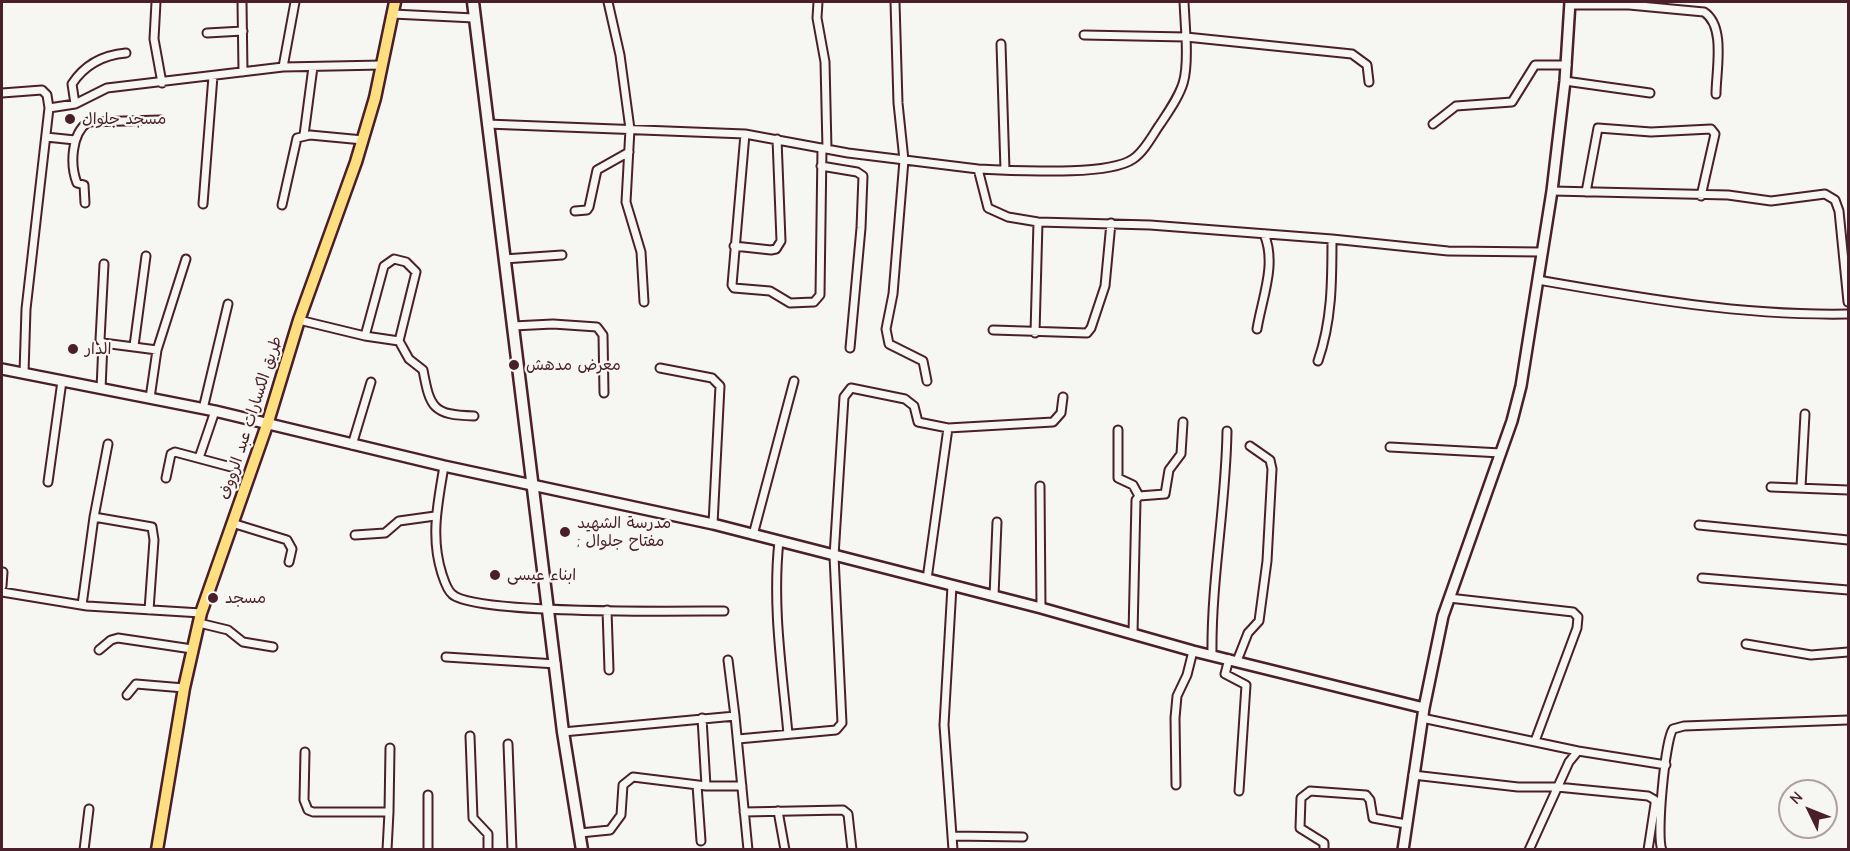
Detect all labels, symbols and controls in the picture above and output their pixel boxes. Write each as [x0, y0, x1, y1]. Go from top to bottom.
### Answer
place label: مسجد جلوال [82, 109, 166, 129]
marker: مسجد جلوال [63, 112, 77, 126]
street label: طريق الكسارات عبد الرووف [215, 334, 287, 502]
place label: الدار [85, 339, 111, 359]
marker: الدار [66, 342, 80, 356]
place label: معرض مدهش [526, 355, 621, 375]
marker: معرض مدهش [507, 358, 521, 372]
place label: مدرسة الشهيد ; مفتاح جلوال [577, 513, 671, 551]
marker: مدرسة الشهيد ; مفتاح جلوال [558, 525, 572, 539]
place label: ابناء عيسى [507, 565, 576, 585]
marker: ابناء عيسى [488, 568, 502, 582]
place label: مسجد [225, 588, 266, 608]
marker: مسجد [206, 591, 220, 605]
north arrow [1778, 779, 1838, 839]
text: N [1786, 788, 1806, 808]

